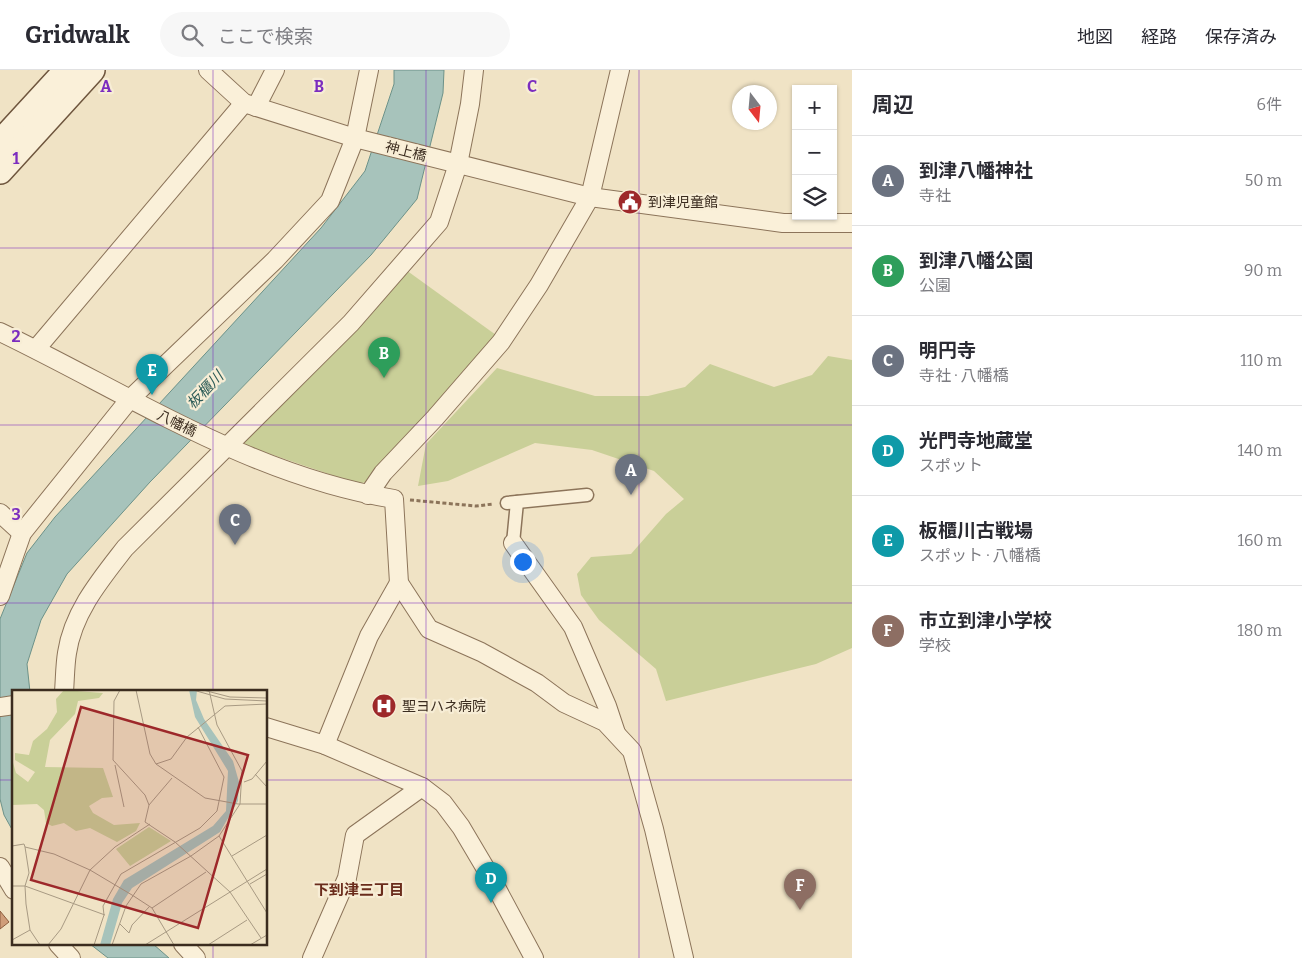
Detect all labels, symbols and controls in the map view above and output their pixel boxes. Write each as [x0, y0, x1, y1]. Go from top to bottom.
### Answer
search box [160, 12, 510, 57]
text: Gridwalk [25, 21, 130, 49]
icon: search [178, 21, 206, 49]
text: ここで検索 [218, 25, 313, 48]
text: 地図 [1077, 26, 1113, 48]
text: 経路 [1141, 26, 1177, 48]
text: 保存済み [1205, 26, 1277, 48]
text: A [100, 77, 112, 96]
text: B [314, 77, 324, 96]
text: C [527, 77, 537, 96]
north arrow [732, 85, 777, 130]
map controls [792, 85, 837, 220]
button: + [792, 85, 837, 130]
text: 周辺 [872, 92, 914, 118]
text: 6件 [1257, 95, 1282, 114]
button: − [792, 130, 837, 175]
street label: 神上橋 [383, 138, 428, 165]
text: 1 [13, 149, 20, 168]
text: 到津八幡神社 [919, 159, 1033, 182]
text: A [882, 171, 894, 190]
text: 50 m [1245, 171, 1282, 190]
button: layers [792, 175, 837, 220]
text: 寺社 [919, 186, 951, 205]
public building icon: 到津児童館 [617, 189, 643, 215]
place label: 到津児童館 [648, 194, 718, 211]
text: 到津八幡公園 [919, 249, 1033, 272]
text: B [883, 261, 893, 280]
text: 90 m [1244, 261, 1282, 280]
text: 公園 [919, 276, 951, 295]
text: 2 [11, 327, 21, 346]
pin: B [368, 337, 400, 378]
text: 明円寺 [919, 339, 976, 362]
text: C [883, 351, 893, 370]
text: 110 m [1240, 351, 1282, 370]
pin: E [136, 354, 168, 395]
water label: 板櫃川 [183, 366, 228, 412]
text: 寺社 · 八幡橋 [919, 366, 1009, 385]
street label: 八幡橋 [154, 407, 199, 440]
text: 光門寺地蔵堂 [919, 429, 1033, 452]
text: D [882, 441, 894, 460]
text: 140 m [1237, 441, 1282, 460]
pin: A [615, 454, 647, 495]
text: スポット [919, 456, 983, 475]
pin: C [219, 504, 251, 545]
text: 3 [11, 505, 21, 524]
text: 板櫃川古戦場 [919, 519, 1033, 542]
text: E [883, 531, 893, 550]
text: 160 m [1237, 531, 1282, 550]
text: スポット · 八幡橋 [919, 546, 1041, 565]
your location [510, 549, 536, 575]
text: 市立到津小学校 [919, 609, 1052, 632]
text: F [884, 621, 893, 640]
text: 180 m [1237, 621, 1282, 640]
text: 学校 [919, 636, 951, 655]
inset map [12, 690, 268, 946]
hospital icon: 聖ヨハネ病院 [371, 693, 397, 719]
place label: 聖ヨハネ病院 [402, 698, 486, 715]
pin: D [475, 862, 507, 903]
pin: F [784, 869, 816, 910]
district label: 下到津三丁目 [314, 881, 404, 899]

